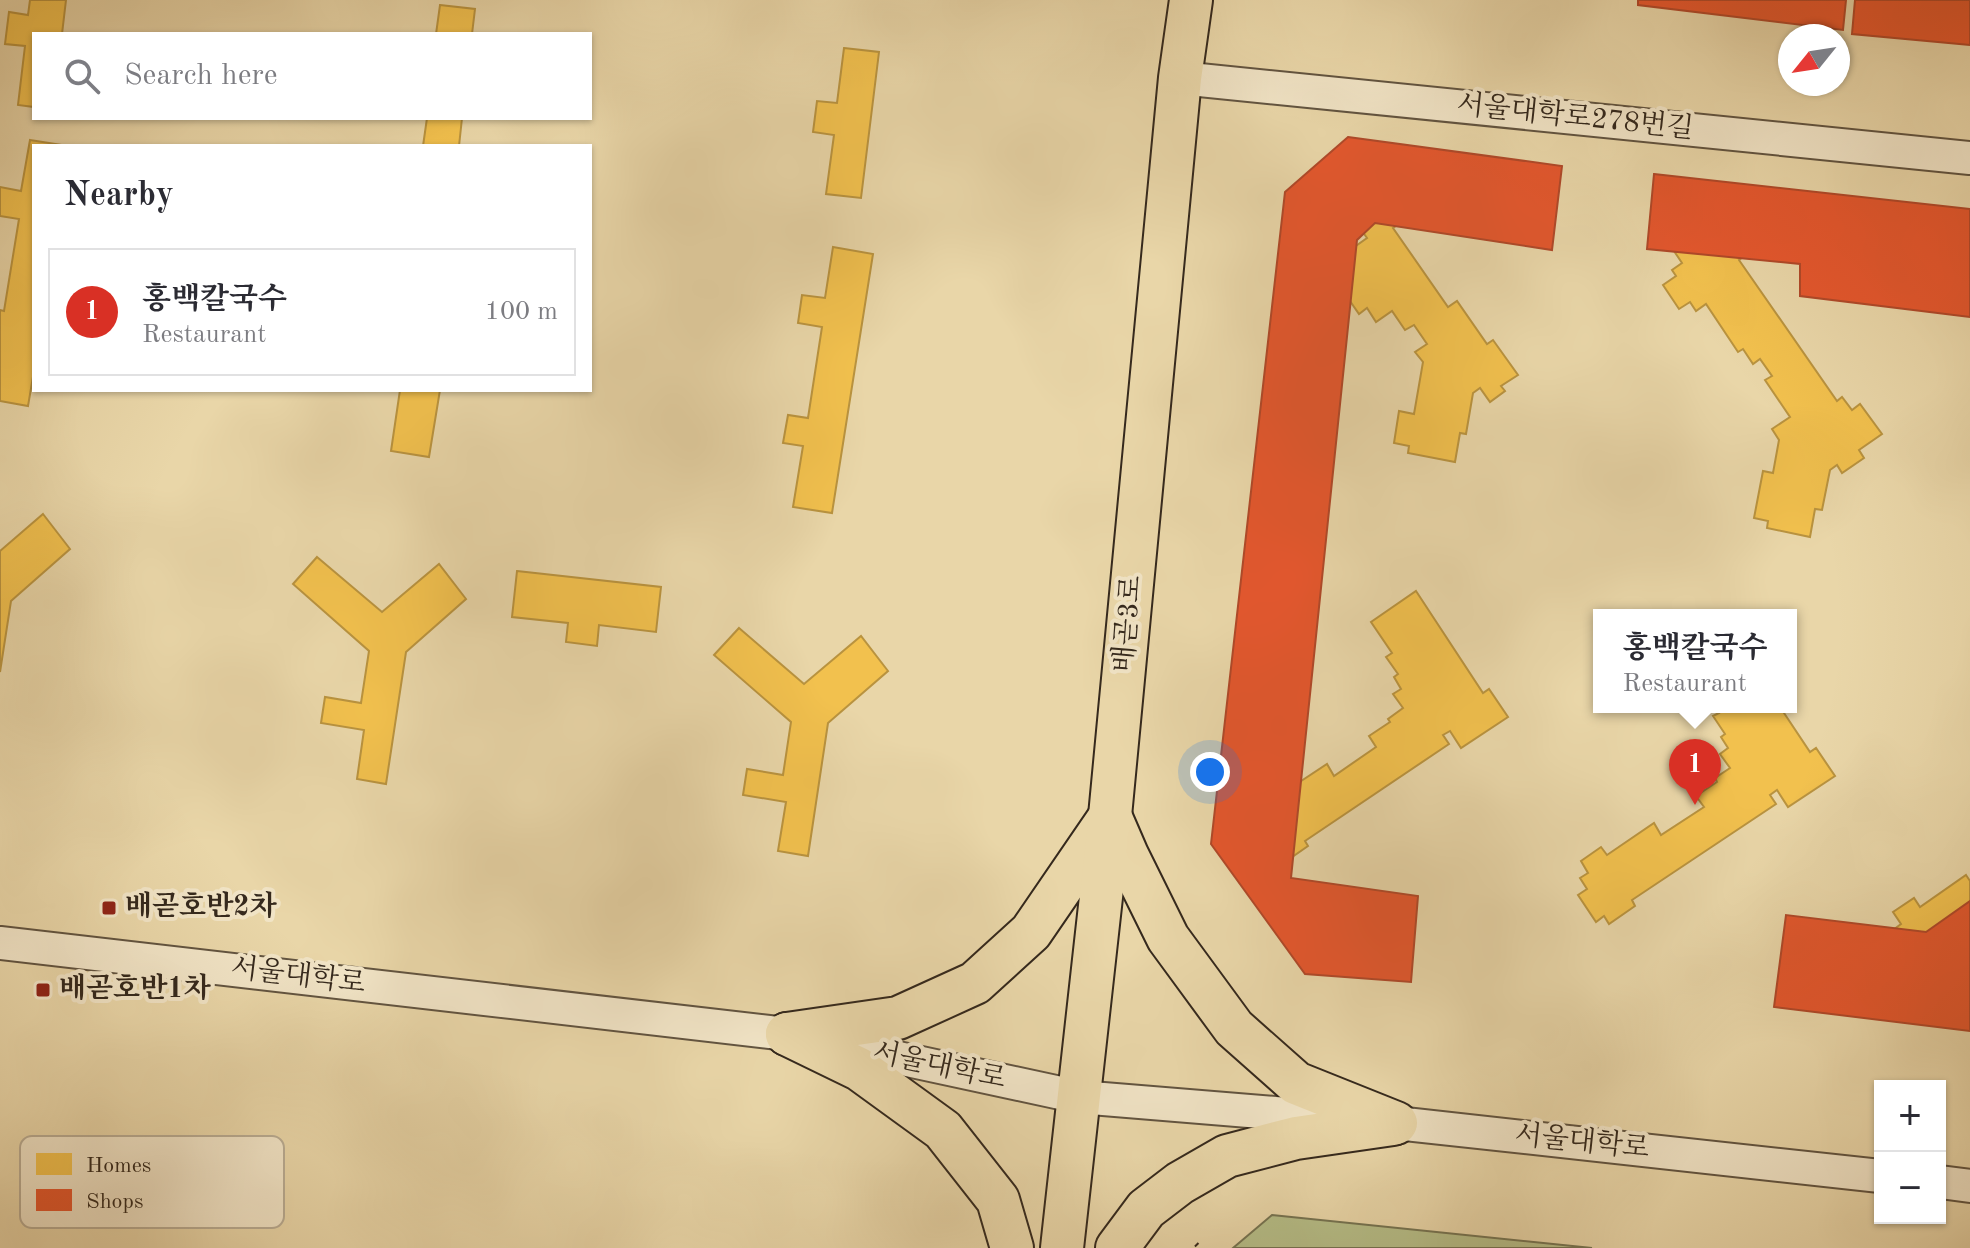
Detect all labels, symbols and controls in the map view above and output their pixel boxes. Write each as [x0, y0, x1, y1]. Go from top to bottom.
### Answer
north arrow [1778, 24, 1850, 96]
search box [32, 32, 592, 120]
icon: search [60, 54, 104, 98]
text: Search here [124, 61, 278, 91]
street label: 서울대학로278번길 [1455, 90, 1695, 144]
text: Nearby [64, 179, 174, 213]
text: 홍백칼국수 [142, 285, 287, 315]
text: 1 [84, 299, 100, 325]
text: 100 m [485, 299, 558, 325]
text: Restaurant [142, 322, 266, 348]
street label: 배곧3로 [1109, 574, 1147, 674]
popup [1593, 609, 1797, 713]
text: 홍백칼국수 [1623, 634, 1767, 664]
text: Restaurant [1623, 671, 1747, 697]
pin: 1 [1669, 739, 1721, 805]
your location [1190, 752, 1230, 792]
place label: 배곧호반2차 [125, 890, 277, 922]
marker: 배곧호반2차 [100, 899, 118, 917]
street label: 서울대학로 [229, 953, 367, 999]
place label: 배곧호반1차 [59, 972, 211, 1004]
marker: 배곧호반1차 [34, 981, 52, 999]
street label: 서울대학로 [870, 1037, 1008, 1095]
map controls [1874, 1080, 1946, 1224]
button: + [1874, 1080, 1946, 1152]
street label: 서울대학로 [1513, 1120, 1651, 1164]
legend [20, 1136, 284, 1228]
button: − [1874, 1152, 1946, 1224]
text: Homes [86, 1155, 151, 1177]
text: Shops [86, 1191, 143, 1213]

